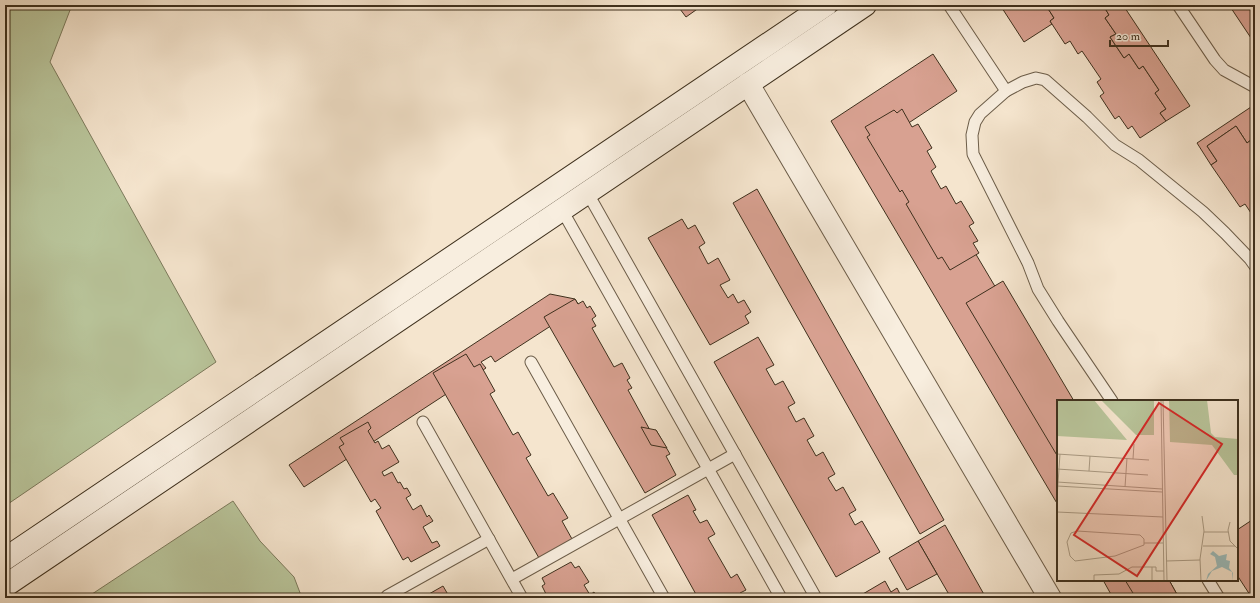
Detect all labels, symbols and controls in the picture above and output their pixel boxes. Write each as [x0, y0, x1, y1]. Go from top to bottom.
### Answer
scale bar [1110, 22, 1168, 48]
text: 20 m [1116, 29, 1141, 44]
inset map [1057, 400, 1238, 581]

